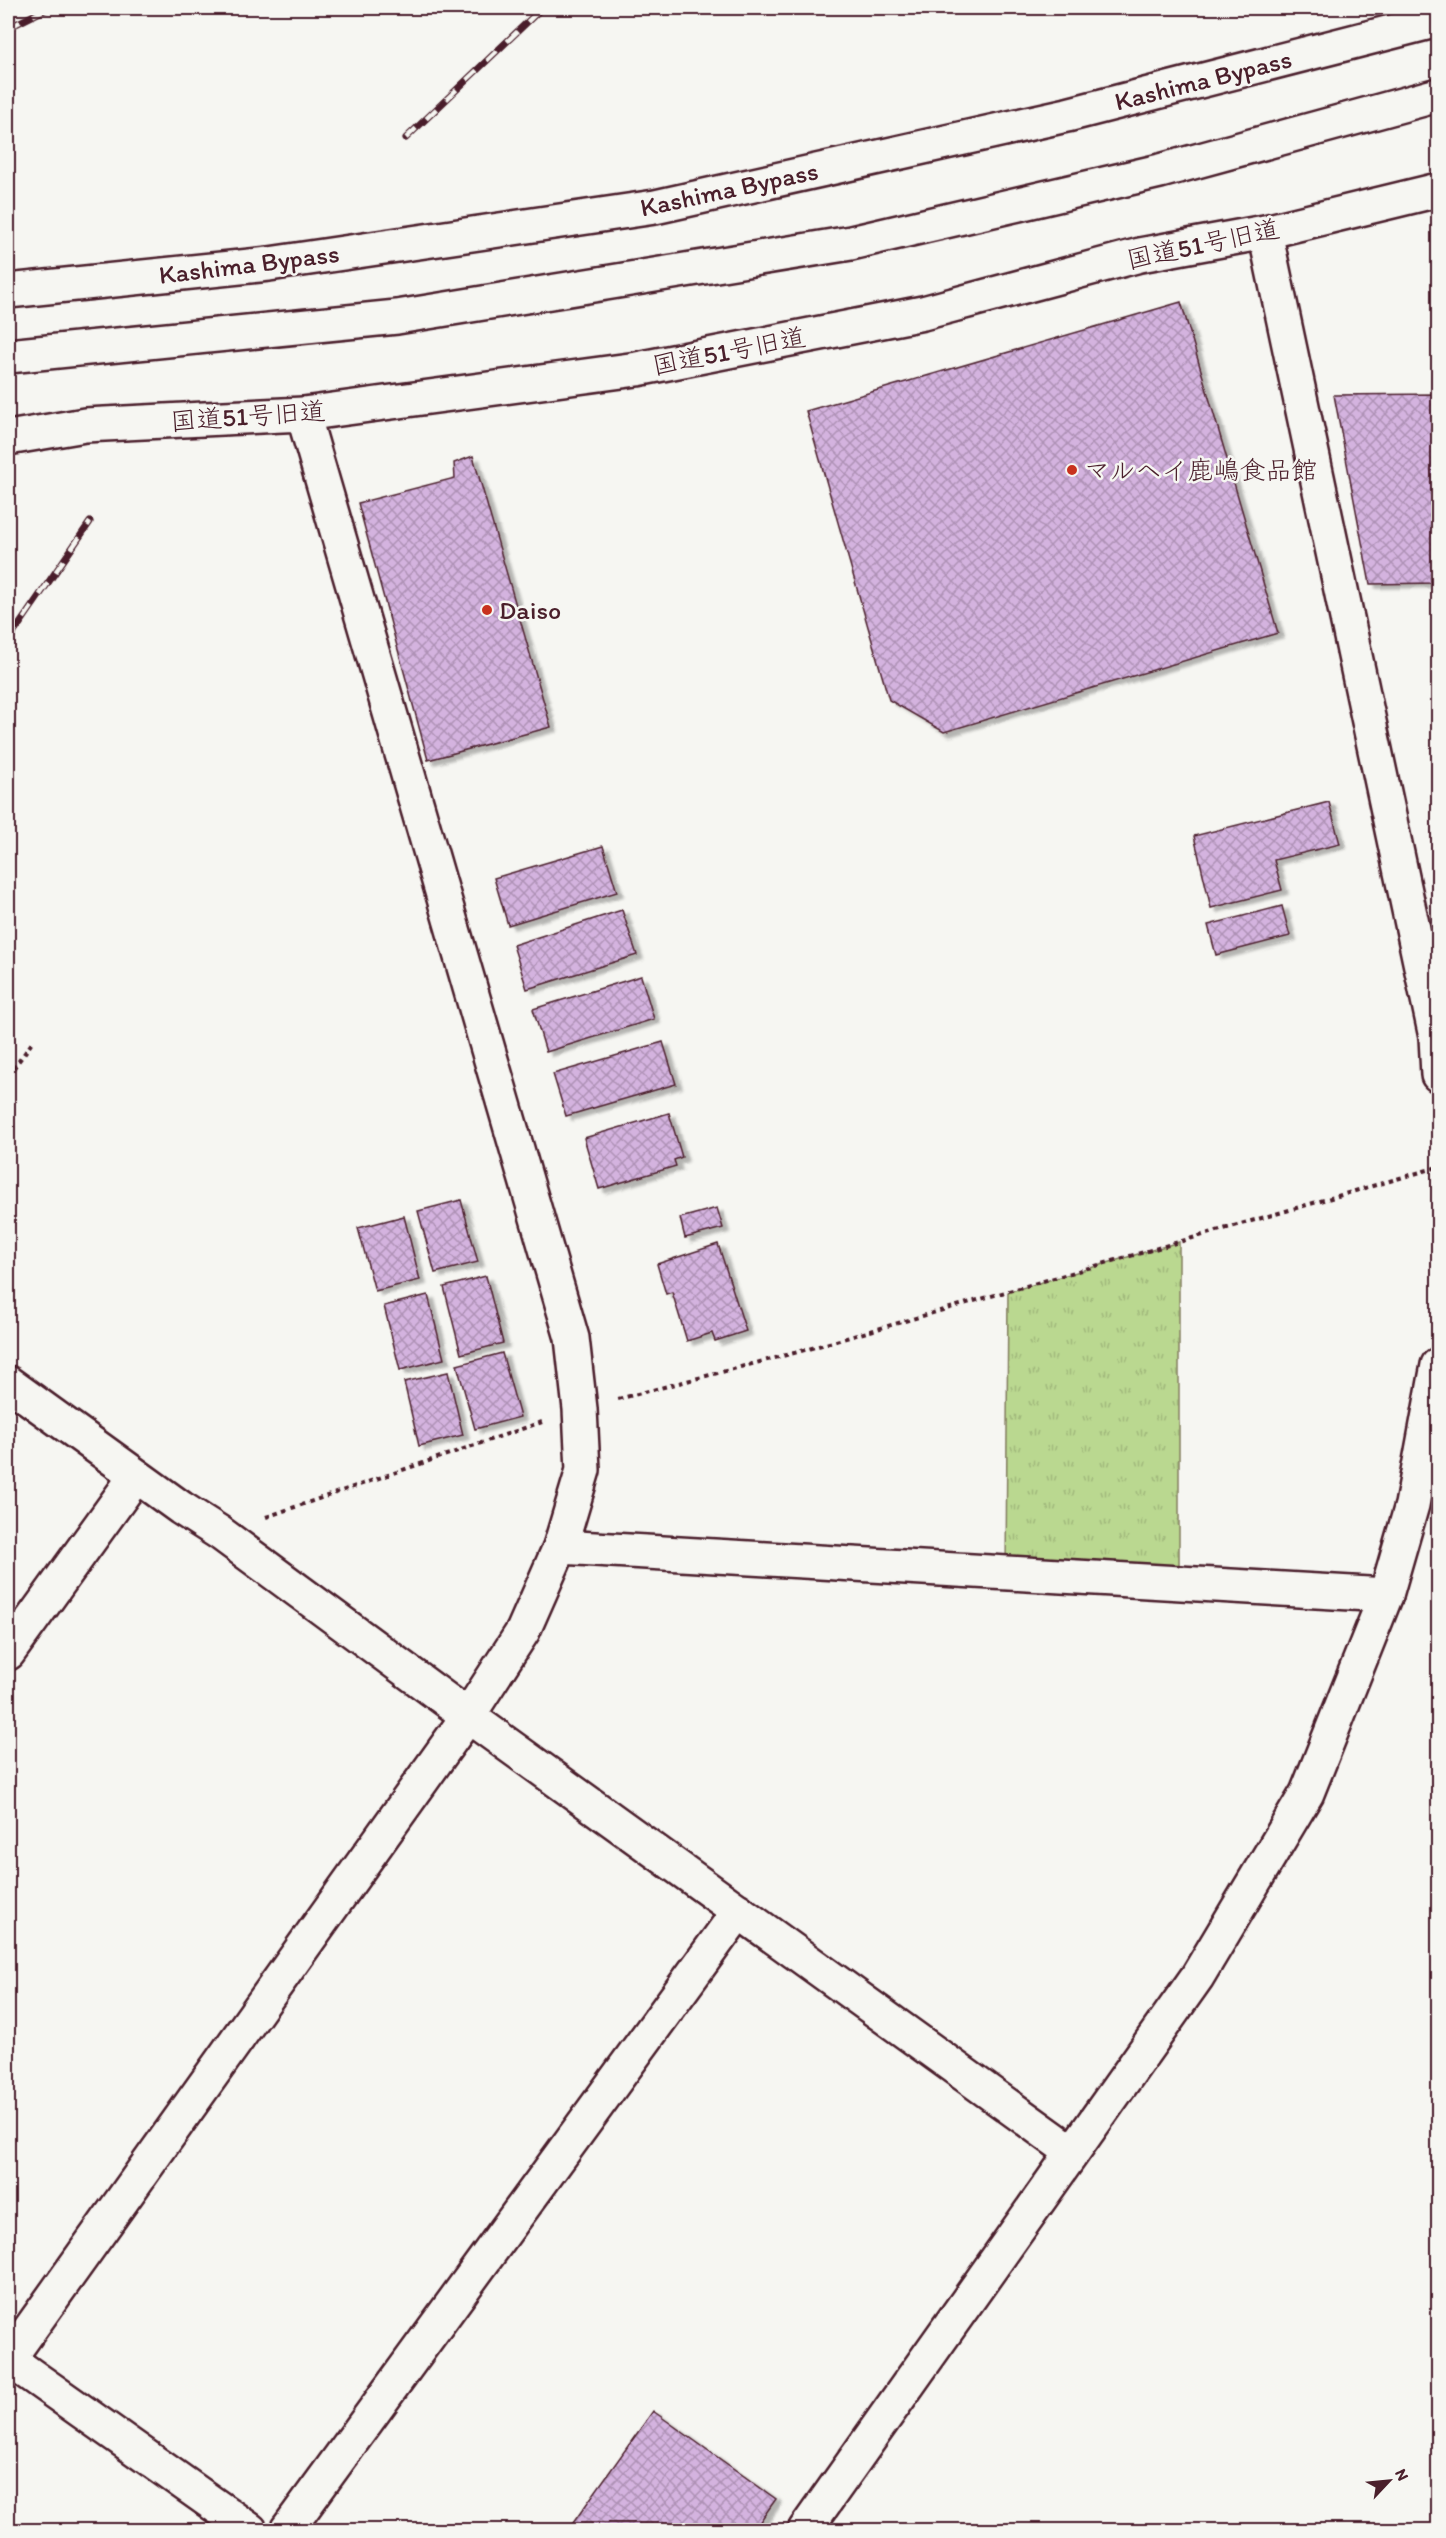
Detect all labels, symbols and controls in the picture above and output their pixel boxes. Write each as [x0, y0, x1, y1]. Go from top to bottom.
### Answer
street label: Kashima Bypass [1111, 43, 1295, 117]
street label: Kashima Bypass [637, 154, 821, 224]
street label: 国道51号旧道 [1124, 212, 1282, 276]
street label: Kashima Bypass [157, 237, 341, 291]
street label: 国道51号旧道 [650, 320, 808, 382]
street label: 国道51号旧道 [169, 395, 327, 437]
place label: マルヘイ鹿嶋食品館 [1084, 454, 1317, 486]
marker: マルヘイ鹿嶋食品館 [1065, 463, 1079, 477]
place label: Daiso [499, 594, 561, 626]
marker: Daiso [480, 603, 494, 617]
north arrow [1359, 2451, 1419, 2511]
text: N [1391, 2466, 1413, 2484]

